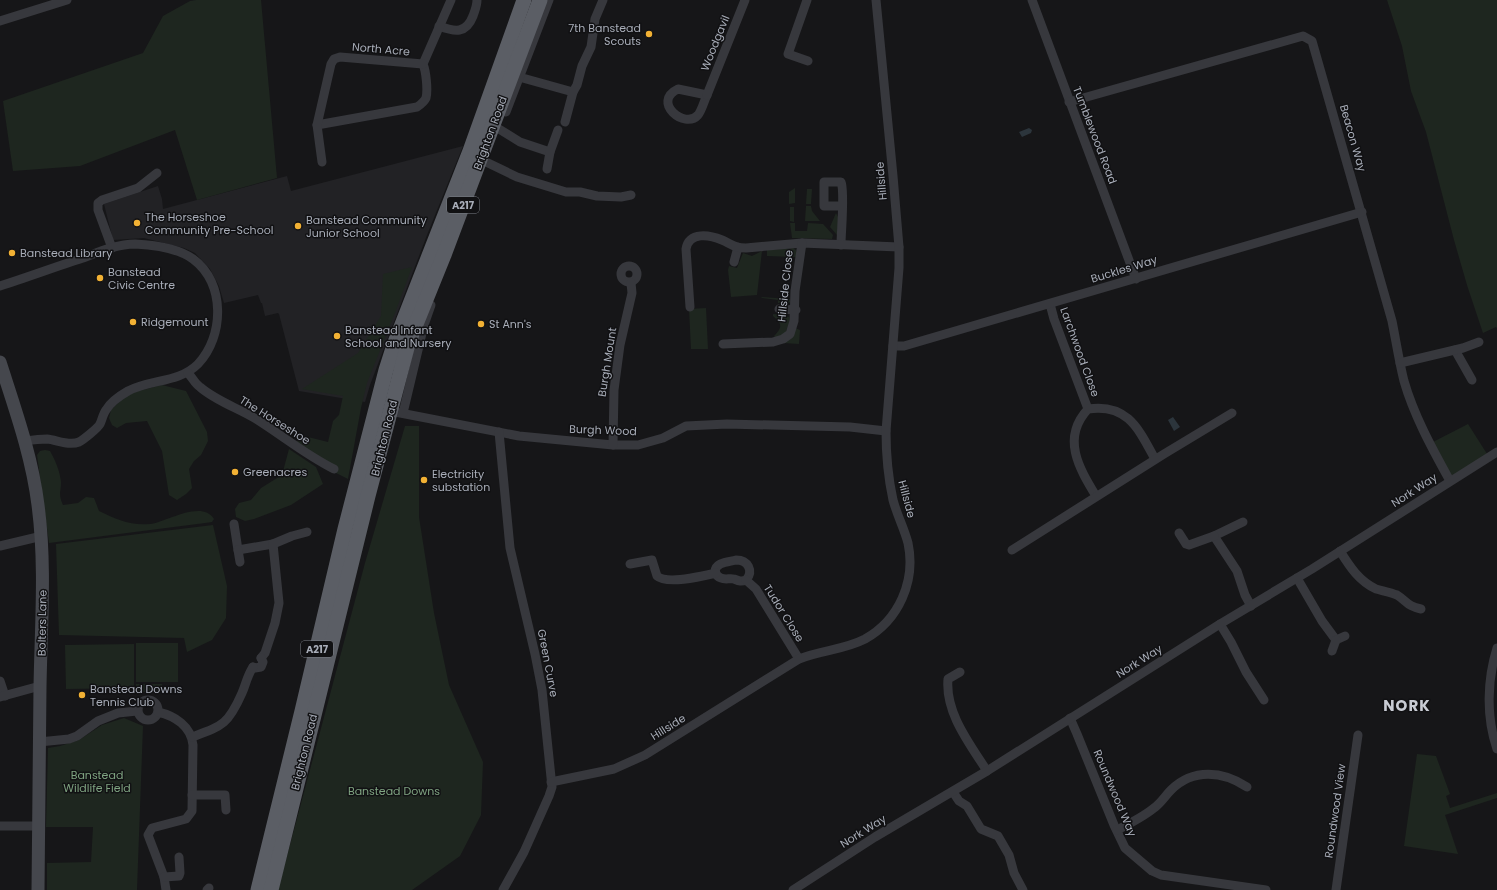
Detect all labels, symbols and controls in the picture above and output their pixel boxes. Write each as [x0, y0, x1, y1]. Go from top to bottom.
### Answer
street label: Woodgavil [697, 13, 733, 73]
place label: 7th Banstead Scouts [568, 20, 641, 49]
marker: 7th Banstead Scouts [644, 29, 654, 39]
street label: North Acre [351, 39, 411, 60]
street label: Tumblewood Road [1069, 84, 1121, 186]
street label: Brighton Road [469, 94, 511, 172]
street label: Beacon Way [1336, 103, 1370, 174]
street label: Hillside [871, 161, 891, 201]
road number: A217 [447, 197, 479, 213]
place label: The Horseshoe Community Pre-School [145, 209, 273, 238]
place label: Banstead Community Junior School [306, 212, 428, 241]
marker: The Horseshoe Community Pre-School [132, 218, 142, 228]
marker: Banstead Community Junior School [293, 221, 303, 231]
place label: Banstead Library [20, 245, 113, 261]
marker: Banstead Library [7, 248, 17, 258]
street label: Hillside Close [773, 249, 797, 323]
street label: Buckles Way [1089, 251, 1160, 287]
place label: Banstead Civic Centre [108, 264, 175, 293]
marker: Banstead Civic Centre [95, 273, 105, 283]
street label: Larchwood Close [1056, 305, 1104, 399]
place label: Ridgemount [141, 314, 209, 330]
place label: St Ann's [489, 316, 532, 332]
marker: Ridgemount [128, 317, 138, 327]
marker: St Ann's [476, 319, 486, 329]
place label: Banstead Infant School and Nursery [345, 322, 452, 351]
street label: Burgh Mount [594, 326, 620, 398]
marker: Banstead Infant School and Nursery [332, 331, 342, 341]
street label: The Horseshoe [237, 392, 314, 448]
street label: Brighton Road [367, 398, 401, 478]
street label: Burgh Wood [569, 421, 637, 439]
place label: Greenacres [243, 464, 307, 480]
place label: Electricity substation [432, 466, 490, 495]
marker: Greenacres [230, 467, 240, 477]
street label: Nork Way [1388, 469, 1441, 511]
marker: Electricity substation [419, 475, 429, 485]
street label: Hillside [894, 478, 920, 520]
street label: Tudor Close [760, 581, 808, 645]
street label: Bolters Lane [33, 590, 51, 656]
street label: Green Curve [534, 628, 562, 699]
street label: Nork Way [1113, 640, 1166, 682]
road number: A217 [301, 641, 333, 657]
place label: Banstead Downs Tennis Club [90, 681, 182, 710]
marker: Banstead Downs Tennis Club [77, 690, 87, 700]
district label: NORK [1383, 695, 1431, 716]
street label: Hillside [647, 710, 689, 744]
street label: Brighton Road [287, 712, 321, 792]
street label: Roundwood Way [1089, 747, 1141, 840]
street label: Roundwood View [1320, 763, 1350, 859]
park label: Banstead Wildlife Field [63, 767, 131, 796]
park label: Banstead Downs [348, 783, 440, 799]
street label: Nork Way [837, 810, 890, 852]

